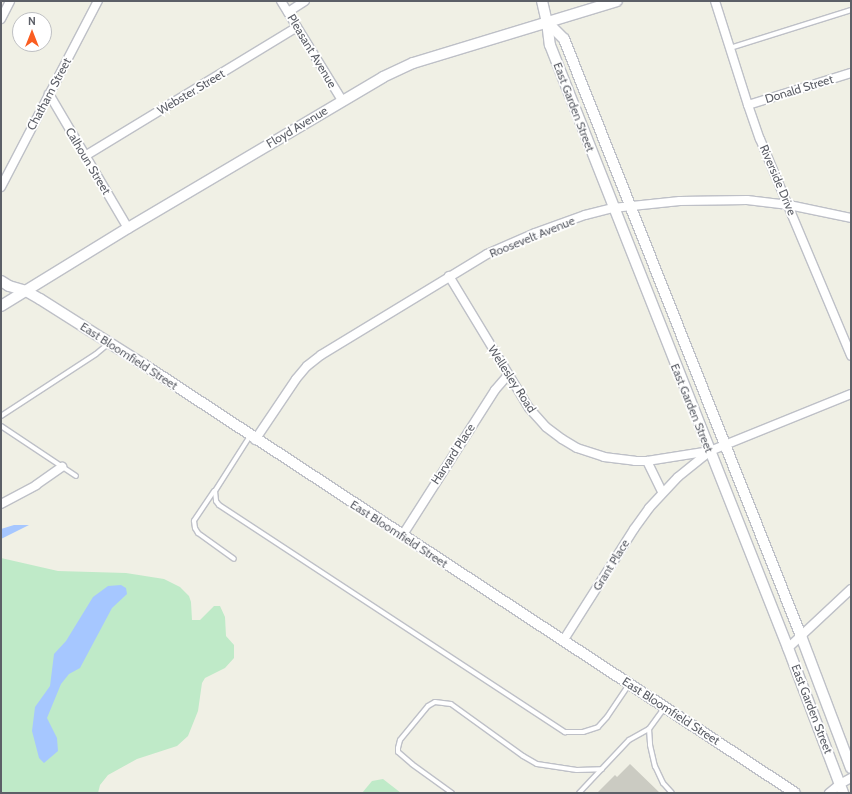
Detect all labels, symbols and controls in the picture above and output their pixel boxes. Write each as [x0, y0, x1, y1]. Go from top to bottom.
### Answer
street label: Pleasant Avenue [284, 11, 340, 91]
north arrow [12, 12, 52, 52]
text: N [28, 14, 36, 28]
street label: Chatham Street [24, 55, 74, 133]
street label: East Garden Street [550, 60, 598, 154]
street label: Webster Street [155, 66, 227, 118]
street label: Donald Street [763, 72, 835, 106]
street label: Floyd Avenue [264, 103, 330, 151]
street label: Calhoun Street [62, 125, 114, 197]
street label: Riverside Drive [757, 143, 799, 217]
street label: Roosevelt Avenue [487, 213, 577, 261]
street label: East Bloomfield Street [78, 319, 180, 393]
street label: Wellesley Road [485, 343, 539, 415]
street label: East Garden Street [668, 361, 716, 455]
street label: Harvard Place [428, 421, 478, 487]
street label: East Bloomfield Street [348, 497, 450, 571]
street label: Grant Place [590, 537, 632, 593]
street label: East Garden Street [788, 662, 836, 756]
street label: East Bloomfield Street [620, 674, 722, 748]

